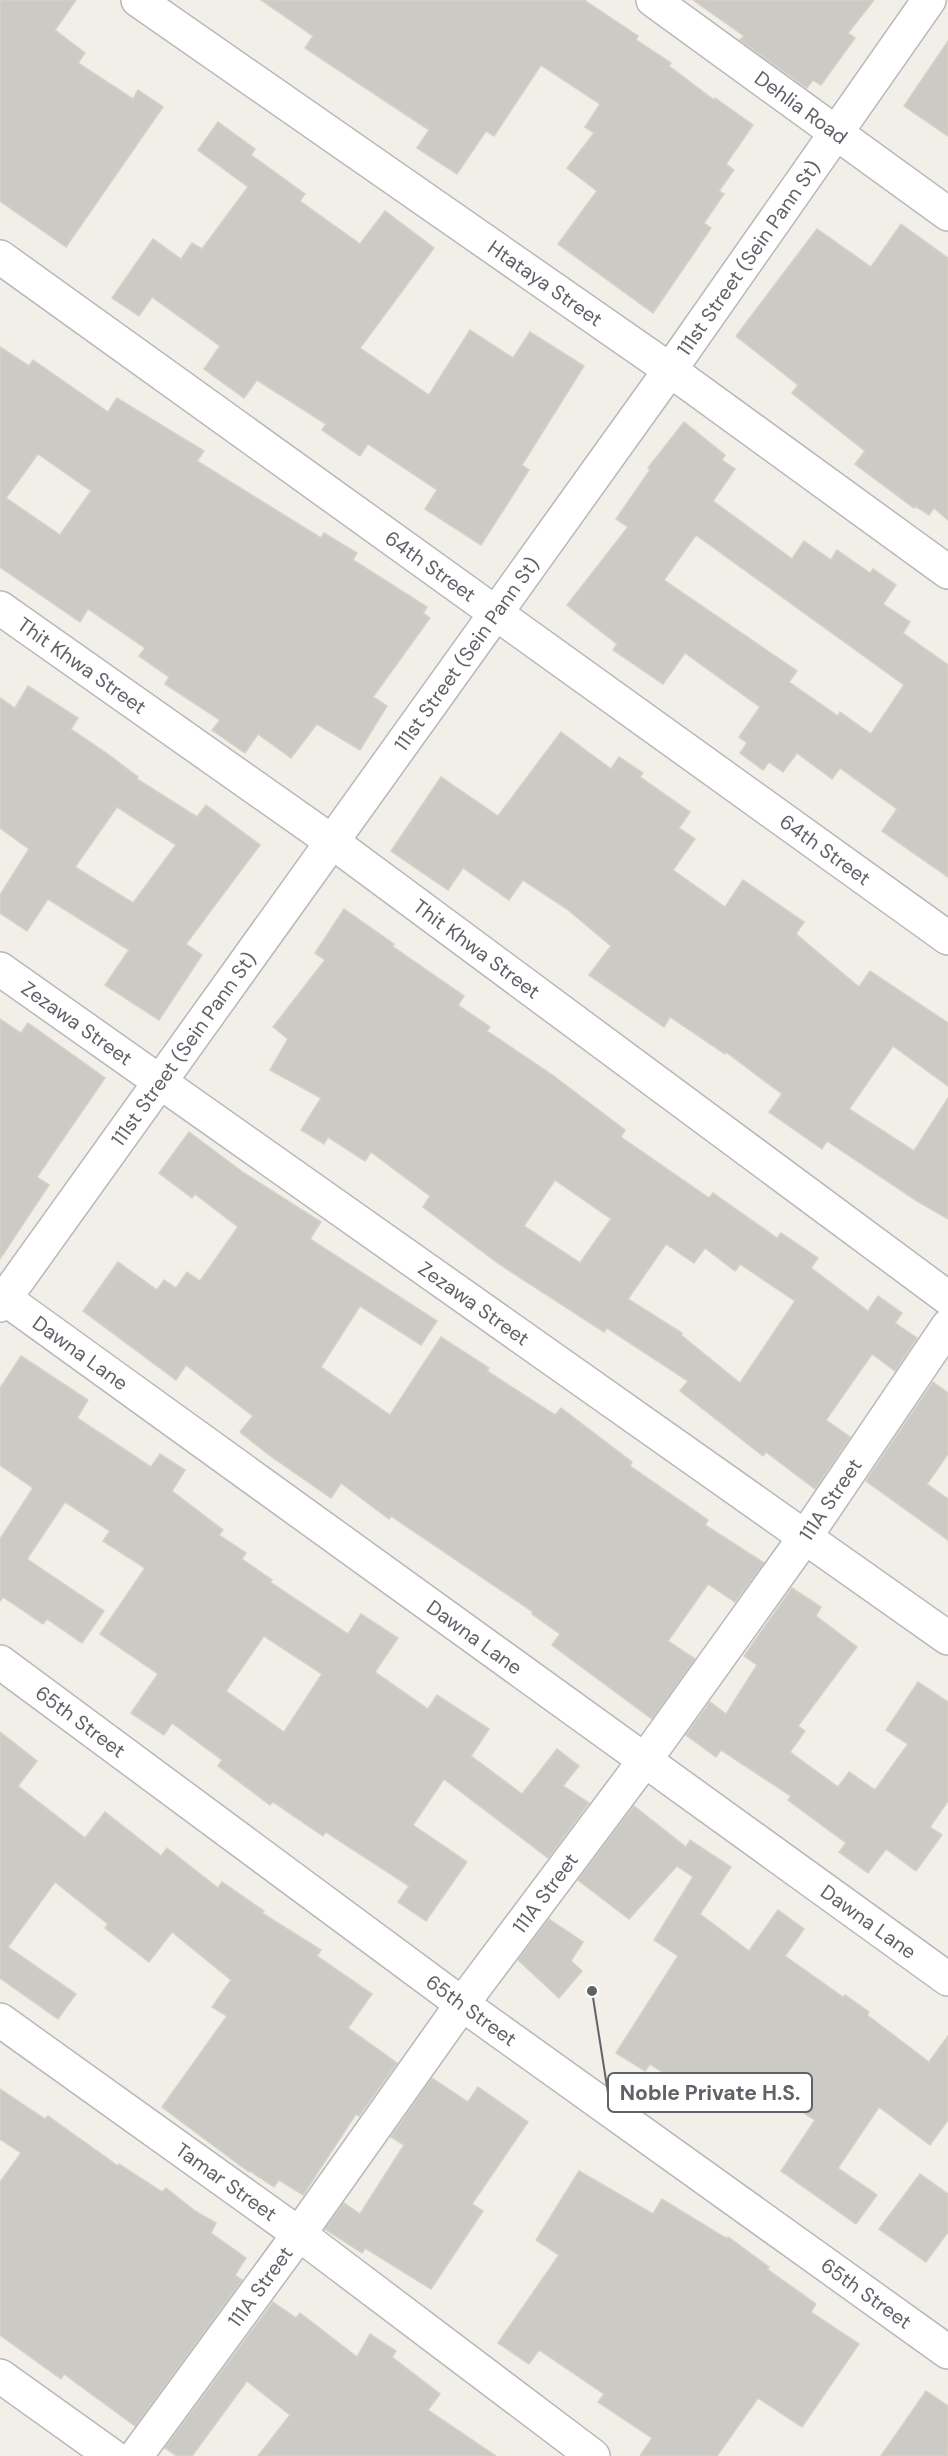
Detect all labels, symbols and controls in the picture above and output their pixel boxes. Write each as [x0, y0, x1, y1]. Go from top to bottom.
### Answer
street label: Dehlia Road [749, 65, 853, 150]
street label: 111st Street (Sein Pann St) [671, 155, 826, 361]
street label: Htataya Street [483, 234, 608, 332]
street label: 64th Street [380, 525, 481, 608]
street label: 111st Street (Sein Pann St) [388, 552, 545, 756]
street label: Thit Khwa Street [12, 611, 151, 720]
street label: 64th Street [774, 808, 876, 891]
street label: Thit Khwa Street [408, 893, 545, 1005]
street label: 111st Street (Sein Pann St) [105, 947, 262, 1151]
street label: Zezawa Street [16, 975, 138, 1071]
street label: Zezawa Street [413, 1255, 535, 1352]
street label: Dawna Lane [27, 1310, 133, 1396]
street label: 111A Street [793, 1453, 868, 1546]
street label: Dawna Lane [422, 1594, 527, 1681]
street label: 65th Street [30, 1680, 131, 1764]
street label: 111A Street [507, 1847, 584, 1938]
street label: Dawna Lane [816, 1878, 921, 1965]
street label: 65th Street [421, 1969, 522, 2052]
callout: Noble Private H.S. [608, 2073, 812, 2112]
text: Noble Private H.S. [620, 2079, 800, 2107]
street label: Tamar Street [170, 2137, 282, 2227]
street label: 111A Street [222, 2241, 299, 2332]
street label: 65th Street [816, 2252, 917, 2335]

